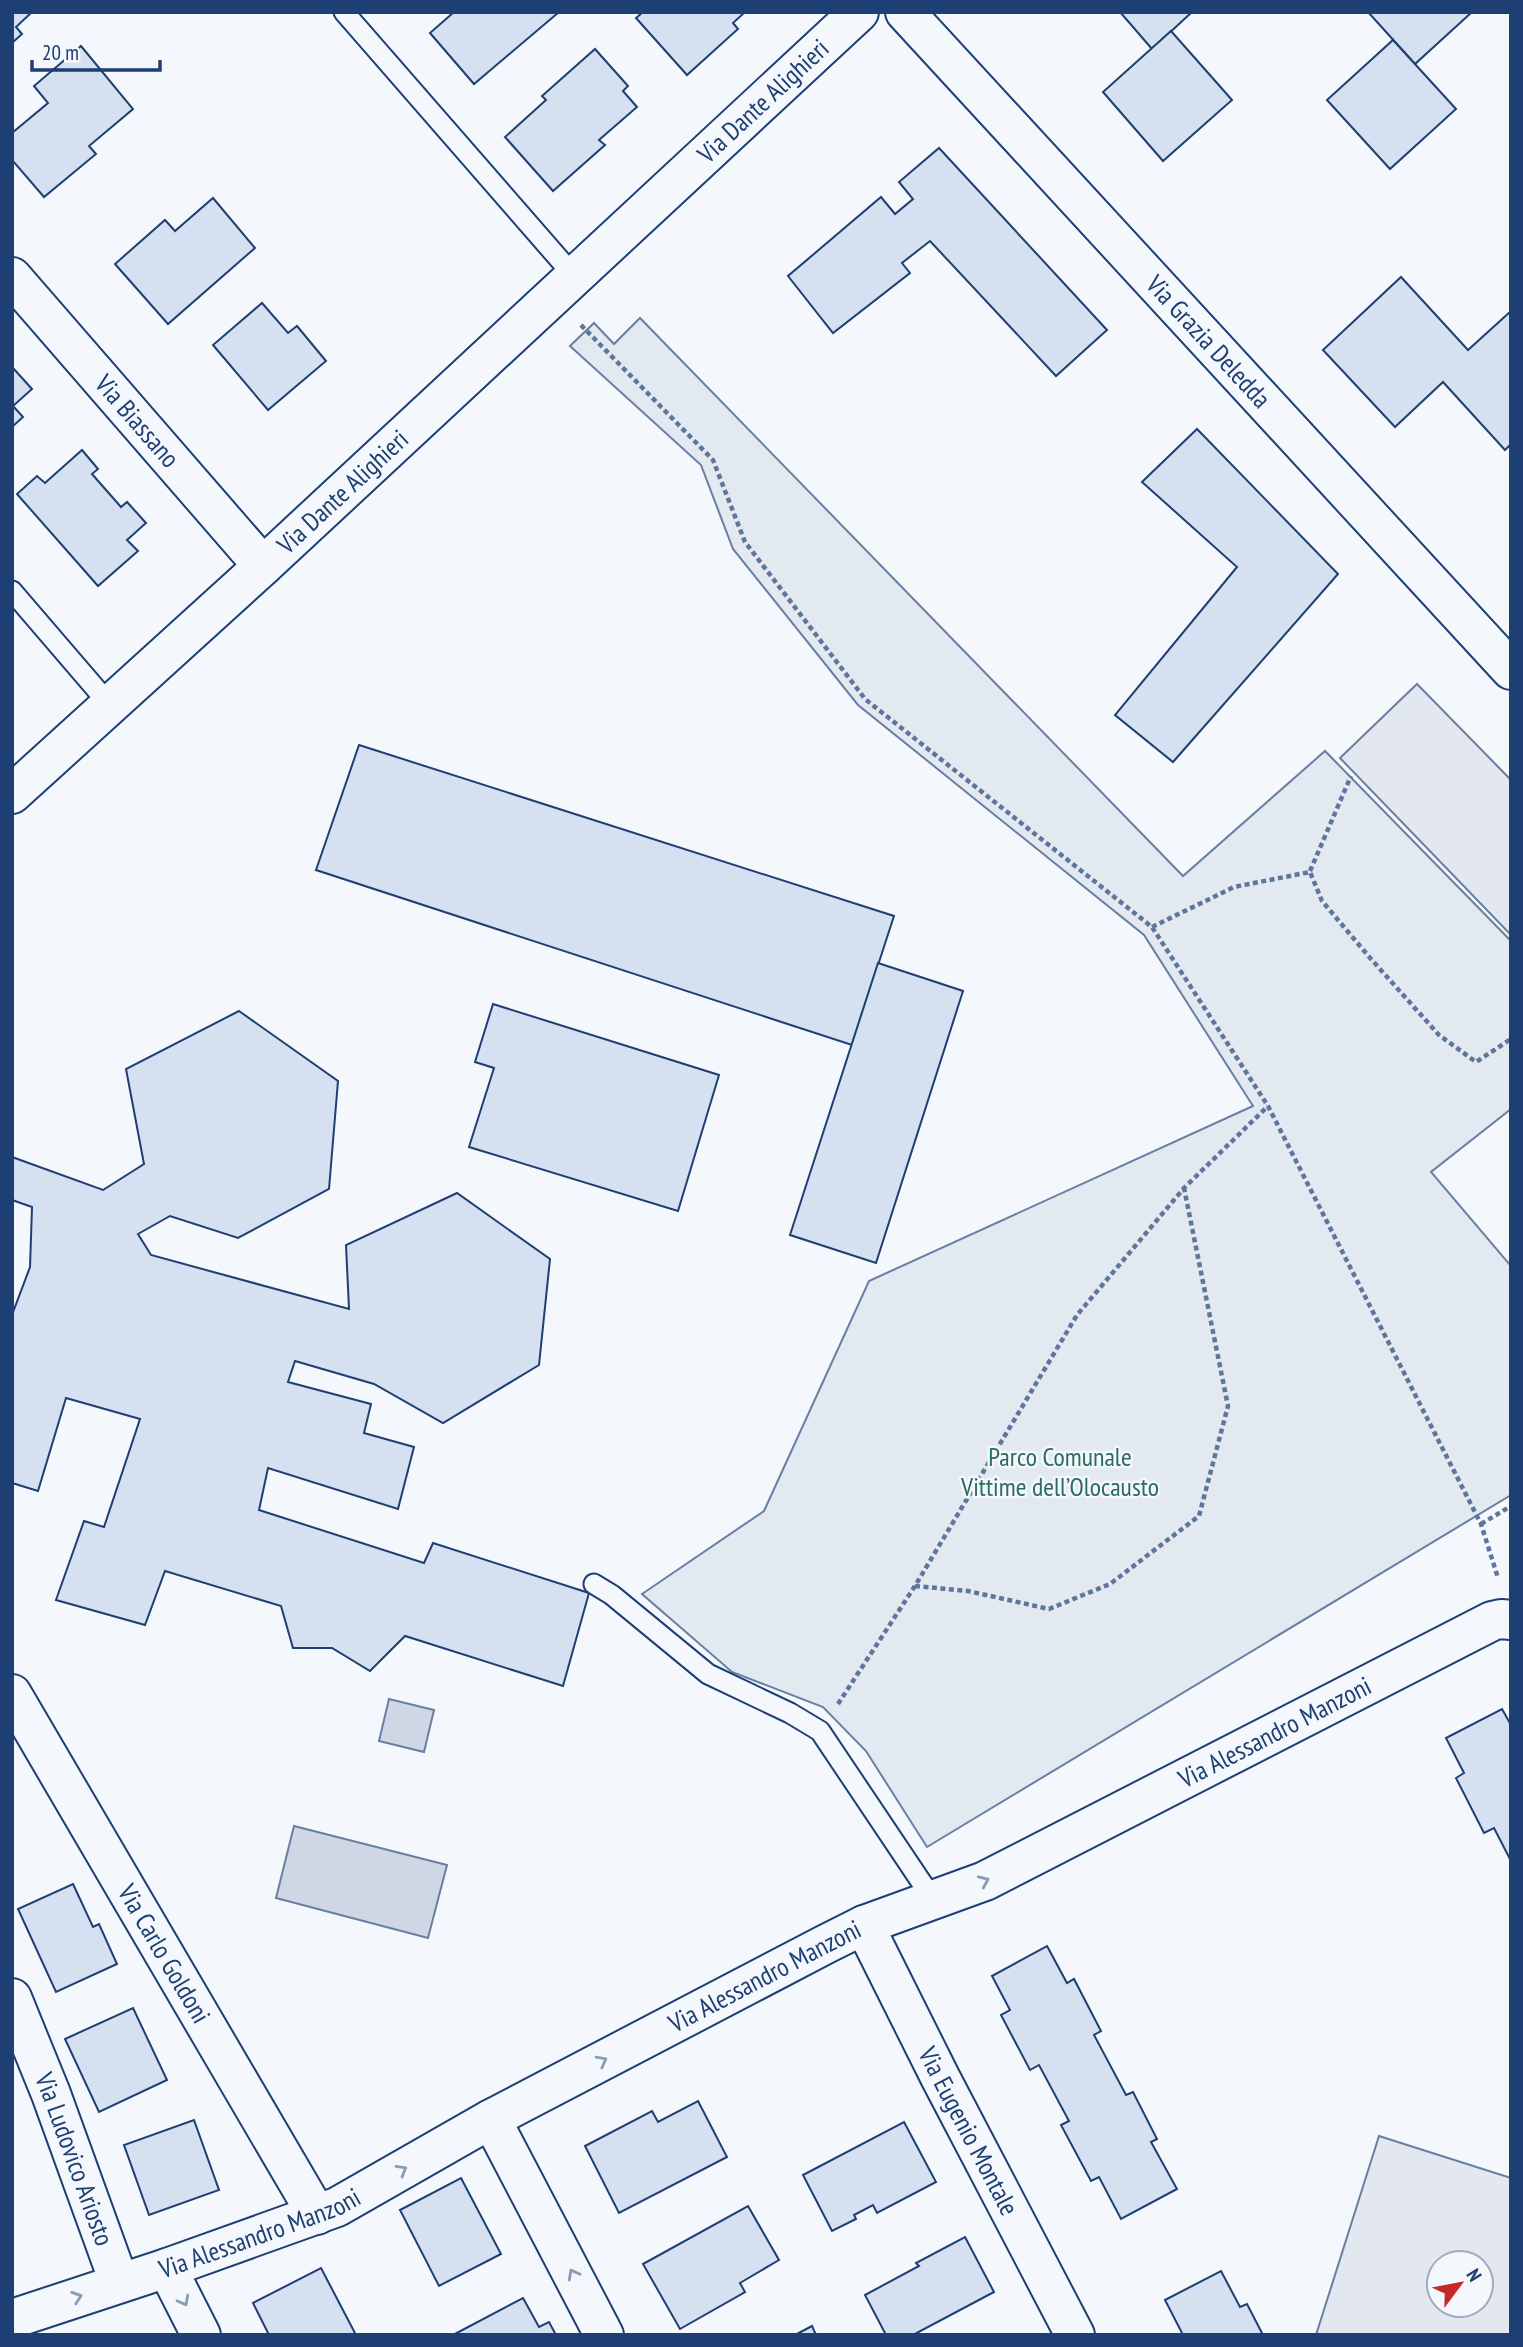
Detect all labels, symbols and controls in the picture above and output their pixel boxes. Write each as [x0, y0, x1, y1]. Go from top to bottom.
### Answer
scale bar [32, 28, 159, 72]
street label: Via Dante Alighieri [690, 32, 835, 170]
text: 20 m [42, 39, 79, 66]
street label: Via Grazia Deledda [1139, 267, 1278, 415]
street label: Via Biassano [88, 367, 187, 474]
street label: Via Dante Alighieri [269, 422, 415, 561]
park label: Parco Comunale Vittime dell’Olocausto [960, 1440, 1159, 1503]
street label: Via Alessandro Manzoni [1172, 1669, 1377, 1796]
one-way arrow [977, 1875, 989, 1889]
street label: Via Carlo Goldoni [111, 1877, 218, 2029]
street label: Via Alessandro Manzoni [662, 1912, 866, 2040]
street label: Via Eugenio Montale [911, 2040, 1026, 2221]
one-way arrow [595, 2056, 607, 2069]
street label: Via Ludovico Ariosto [28, 2067, 121, 2250]
one-way arrow [395, 2165, 407, 2178]
street label: Via Alessandro Manzoni [154, 2180, 366, 2286]
north arrow [1425, 2249, 1495, 2319]
text: N [1462, 2264, 1487, 2286]
one-way arrow [567, 2269, 581, 2281]
one-way arrow [70, 2291, 82, 2305]
one-way arrow [176, 2294, 189, 2307]

